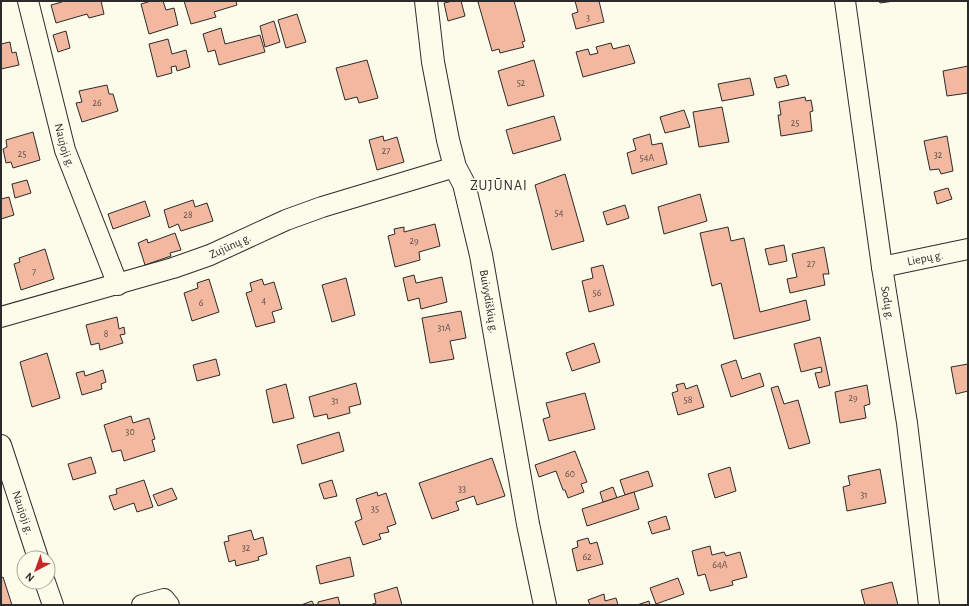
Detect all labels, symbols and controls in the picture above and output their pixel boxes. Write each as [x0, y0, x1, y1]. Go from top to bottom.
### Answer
house number: 3 [586, 13, 590, 23]
house number: 52 [517, 78, 526, 88]
house number: 26 [92, 98, 102, 108]
house number: 25 [791, 118, 799, 128]
street label: Naujoji g. [53, 122, 77, 169]
house number: 27 [382, 146, 390, 156]
house number: 25 [18, 149, 26, 159]
house number: 32 [934, 150, 943, 160]
house number: 54A [640, 153, 655, 163]
district label: ZUJŪNAI [470, 178, 528, 193]
house number: 54 [555, 208, 564, 218]
house number: 28 [183, 210, 193, 220]
street label: Zujūnų g. [207, 231, 253, 261]
house number: 29 [409, 236, 419, 246]
street label: Liepų g. [906, 248, 944, 268]
house number: 27 [807, 259, 815, 269]
house number: 7 [32, 267, 36, 277]
street label: Buivydiškių g. [478, 269, 501, 334]
street label: Sodų g. [879, 285, 896, 321]
house number: 56 [593, 288, 602, 298]
house number: 4 [262, 296, 267, 306]
house number: 6 [199, 298, 204, 308]
house number: 31A [437, 323, 451, 333]
house number: 8 [104, 329, 109, 339]
house number: 29 [848, 393, 858, 403]
house number: 58 [684, 395, 693, 405]
house number: 31 [331, 396, 339, 406]
house number: 30 [125, 427, 135, 437]
house number: 60 [565, 469, 575, 479]
house number: 33 [458, 484, 466, 494]
street label: Naujoji g. [10, 489, 36, 536]
house number: 31 [860, 490, 868, 500]
house number: 35 [371, 504, 379, 514]
house number: 32 [242, 543, 251, 553]
north arrow [16, 550, 56, 590]
house number: 62 [582, 552, 592, 562]
house number: 64A [712, 560, 728, 570]
text: N [23, 571, 36, 584]

